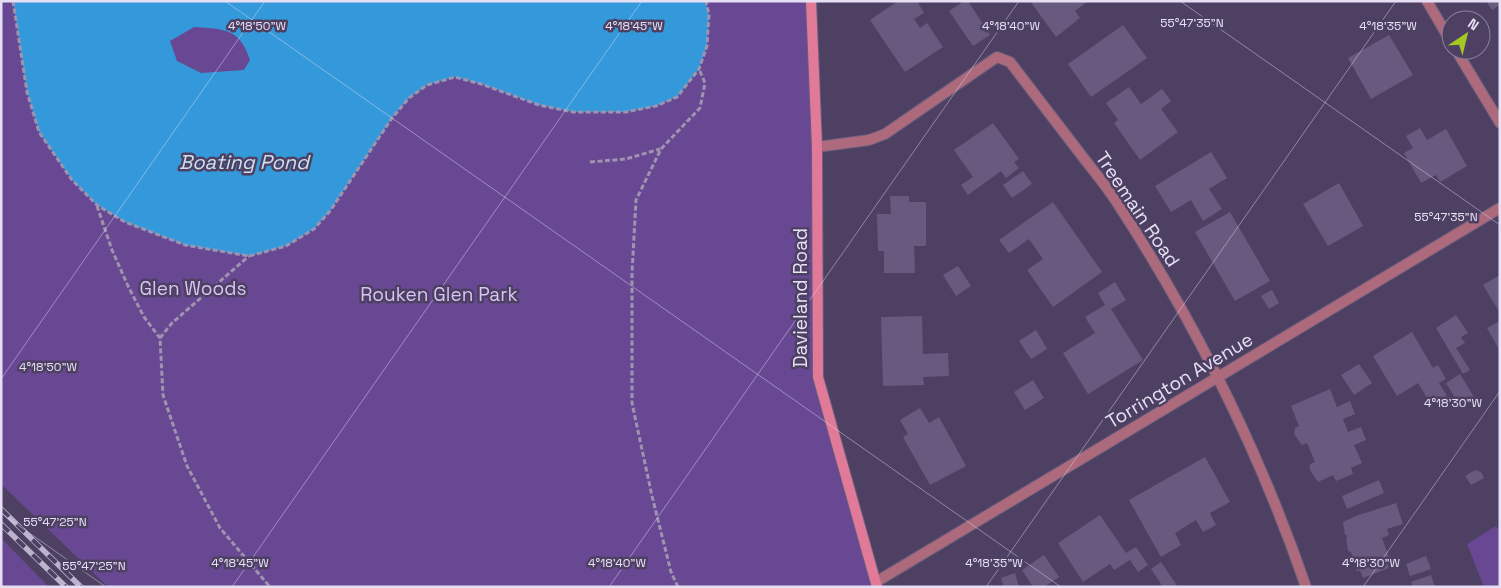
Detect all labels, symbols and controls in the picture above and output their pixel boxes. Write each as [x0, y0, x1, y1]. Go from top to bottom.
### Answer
north arrow [1441, 10, 1491, 60]
text: N [1464, 14, 1482, 34]
text: 55°47'35"N [1160, 15, 1224, 31]
text: 4°18'50"W [228, 18, 287, 34]
text: 4°18'45"W [605, 18, 663, 34]
text: 4°18'40"W [982, 18, 1040, 34]
text: 4°18'35"W [1359, 18, 1417, 34]
street label: Treemain Road [1090, 147, 1185, 272]
water label: Boating Pond [179, 149, 311, 175]
text: 55°47'35"N [1414, 209, 1478, 225]
street label: Davieland Road [788, 228, 813, 368]
park label: Glen Woods [140, 276, 246, 301]
park label: Rouken Glen Park [360, 282, 518, 307]
street label: Torrington Avenue [1101, 327, 1257, 434]
text: 4°18'50"W [19, 359, 78, 375]
text: 4°18'30"W [1424, 395, 1483, 411]
text: 55°47'25"N [23, 514, 87, 530]
text: 4°18'45"W [211, 555, 269, 571]
text: 4°18'40"W [588, 555, 646, 571]
text: 4°18'35"W [965, 555, 1023, 571]
text: 4°18'30"W [1342, 555, 1401, 571]
text: 55°47'25"N [62, 558, 126, 574]

